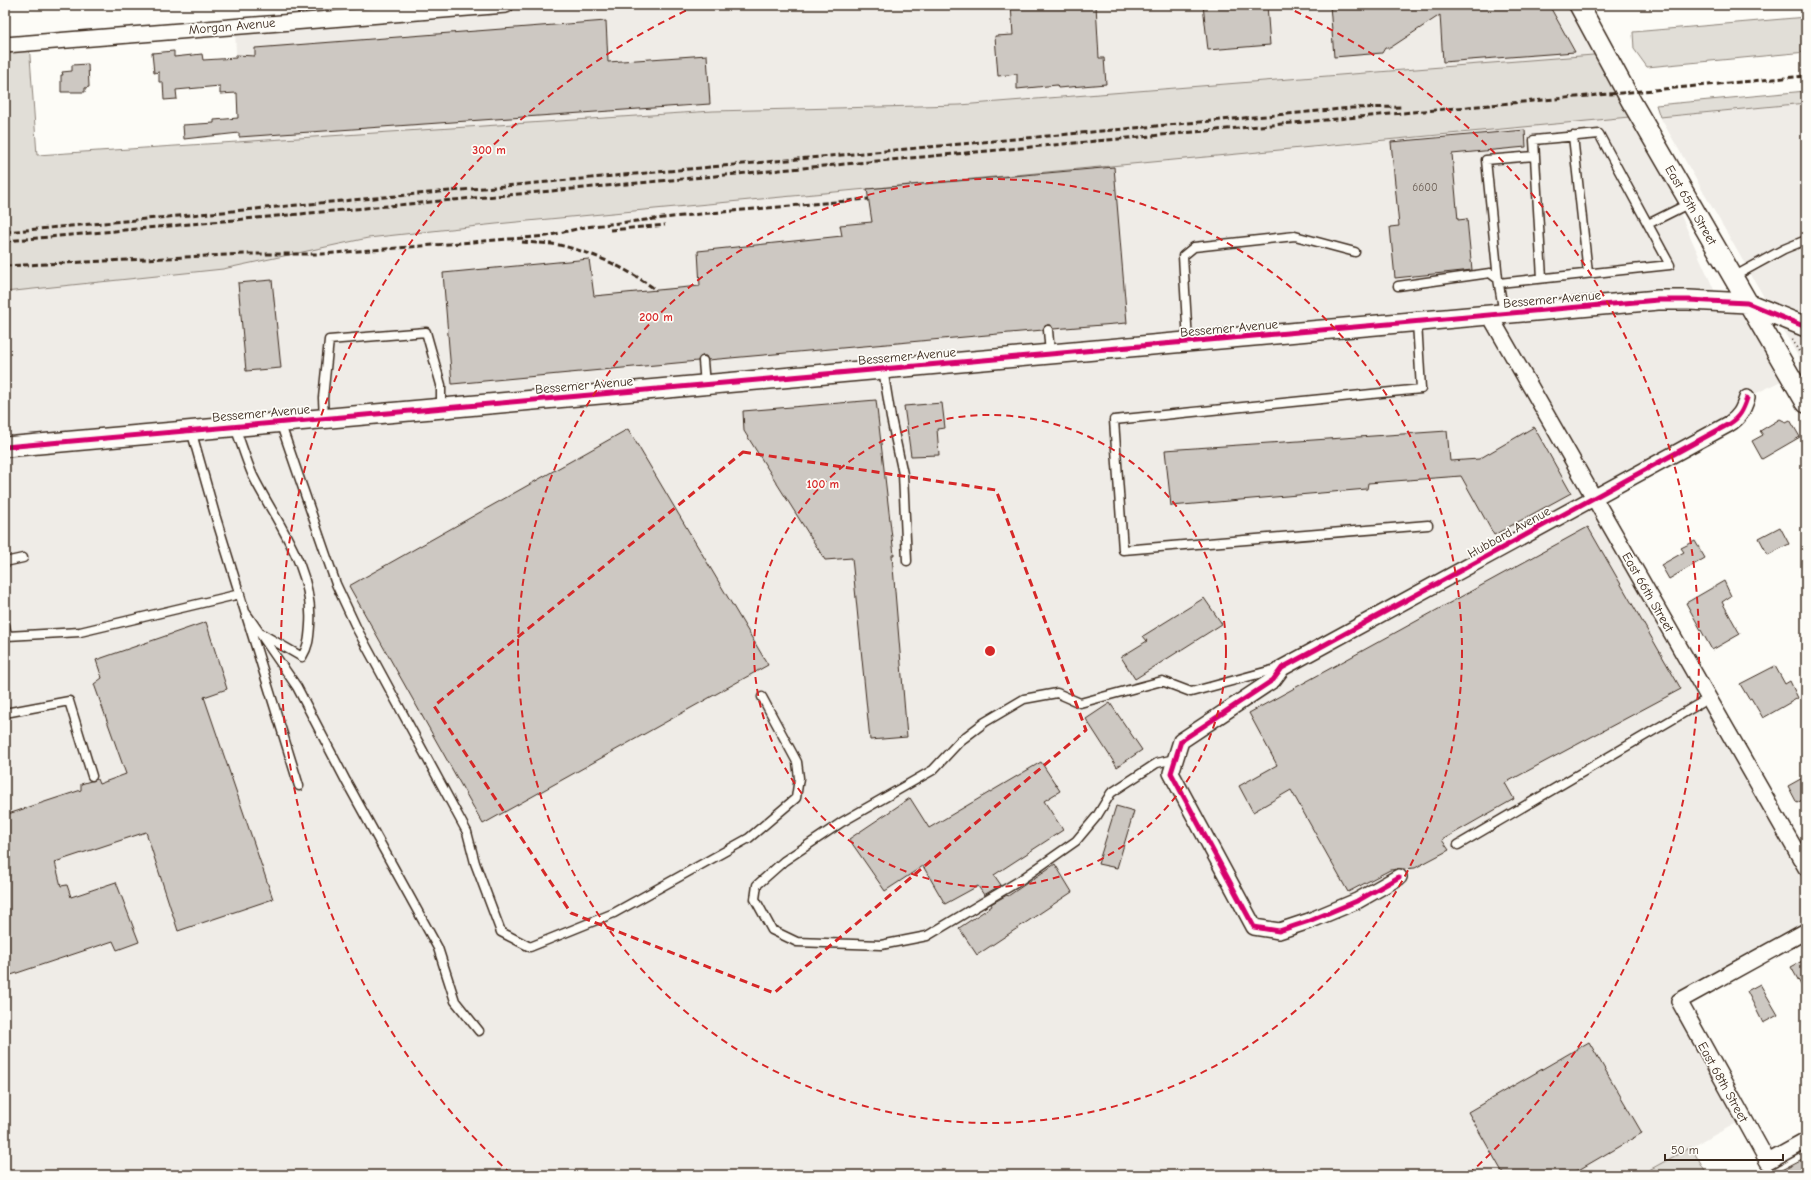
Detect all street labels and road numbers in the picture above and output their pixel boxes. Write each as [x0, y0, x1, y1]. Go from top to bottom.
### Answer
street label: Morgan Avenue [188, 15, 277, 37]
street label: East 65th Street [1662, 162, 1721, 249]
street label: Bessemer Avenue [1502, 287, 1602, 311]
street label: Bessemer Avenue [1179, 316, 1279, 340]
street label: Bessemer Avenue [857, 344, 957, 368]
street label: Bessemer Avenue [534, 373, 634, 397]
street label: Bessemer Avenue [211, 401, 311, 425]
street label: Hubbard Avenue [1465, 503, 1553, 561]
street label: East 66th Street [1619, 549, 1678, 636]
street label: East 68th Street [1695, 1039, 1752, 1126]

